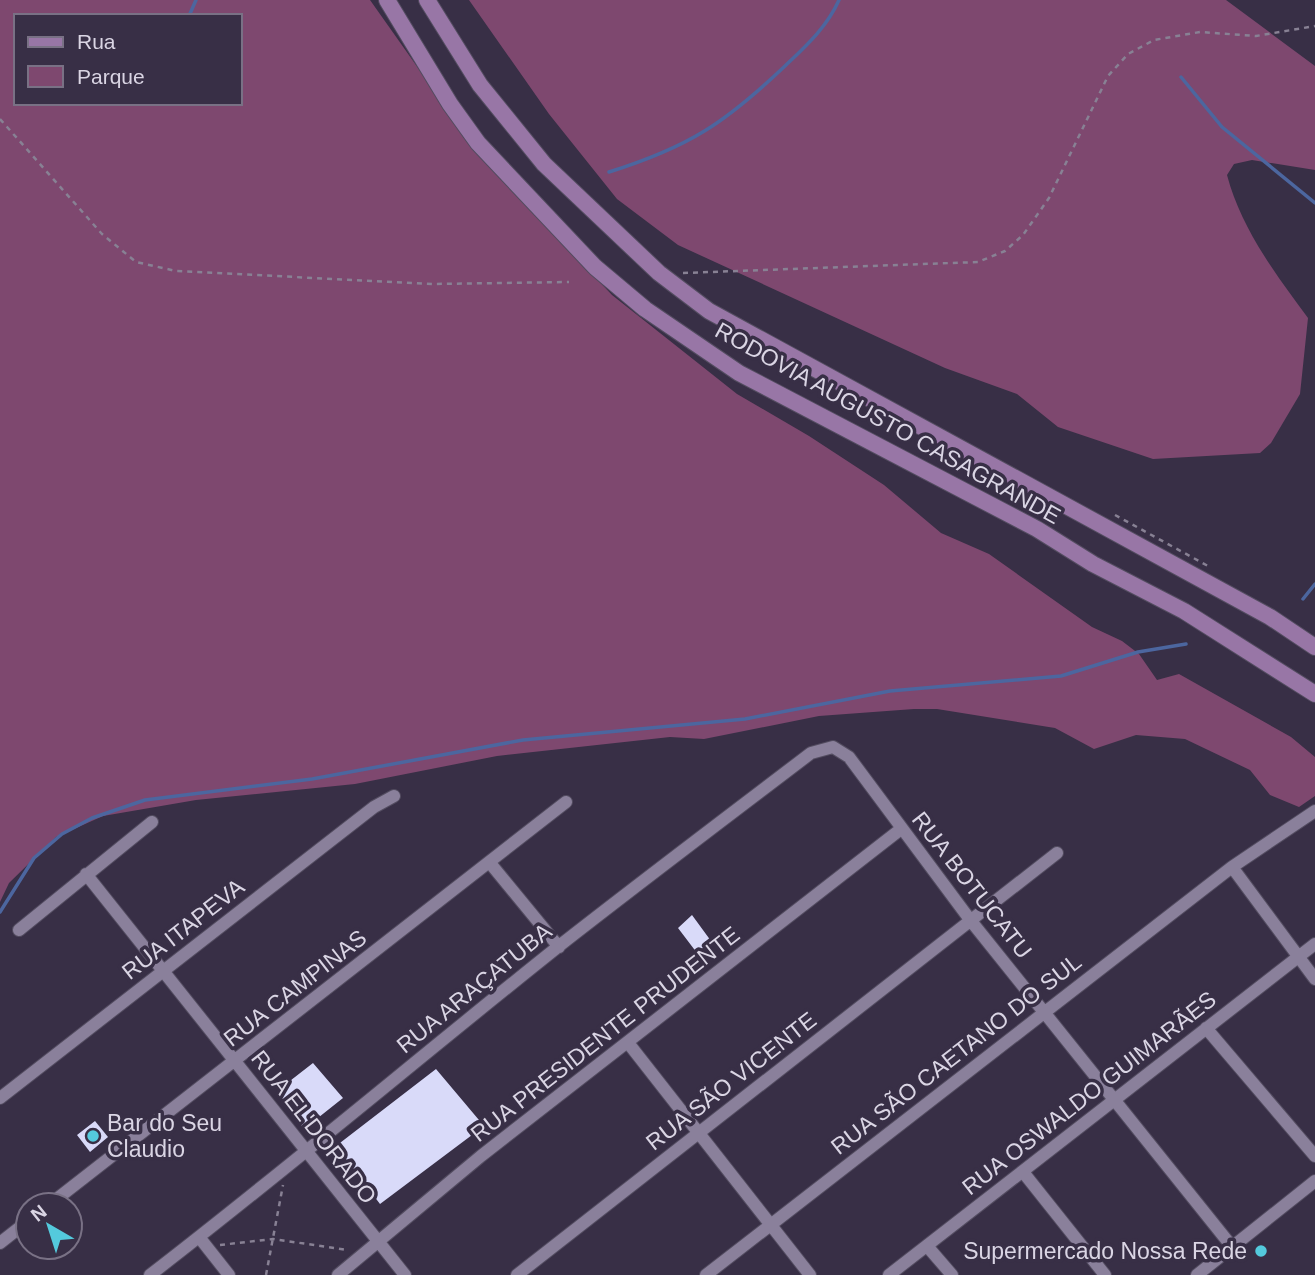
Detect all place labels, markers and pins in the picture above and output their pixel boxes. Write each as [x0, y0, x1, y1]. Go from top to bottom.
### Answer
place label: Bar do Seu Claudio [107, 1110, 222, 1162]
marker: Bar do Seu Claudio [85, 1128, 101, 1144]
place label: Supermercado Nossa Rede [963, 1238, 1247, 1264]
marker: Supermercado Nossa Rede [1253, 1243, 1269, 1259]

